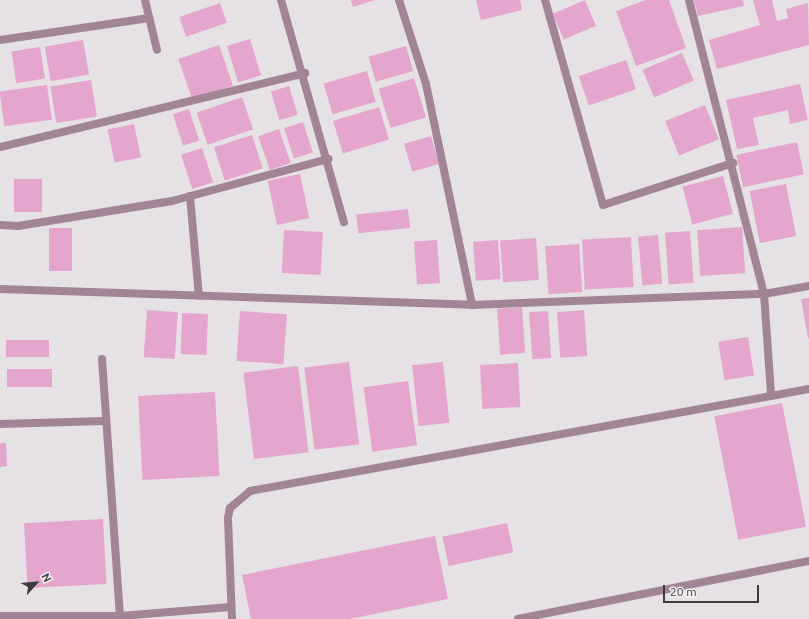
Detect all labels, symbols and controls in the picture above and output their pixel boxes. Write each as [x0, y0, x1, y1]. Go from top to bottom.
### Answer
north arrow [16, 563, 56, 603]
text: N [39, 571, 54, 584]
scale bar [665, 577, 761, 603]
text: 20 m [670, 585, 697, 598]

